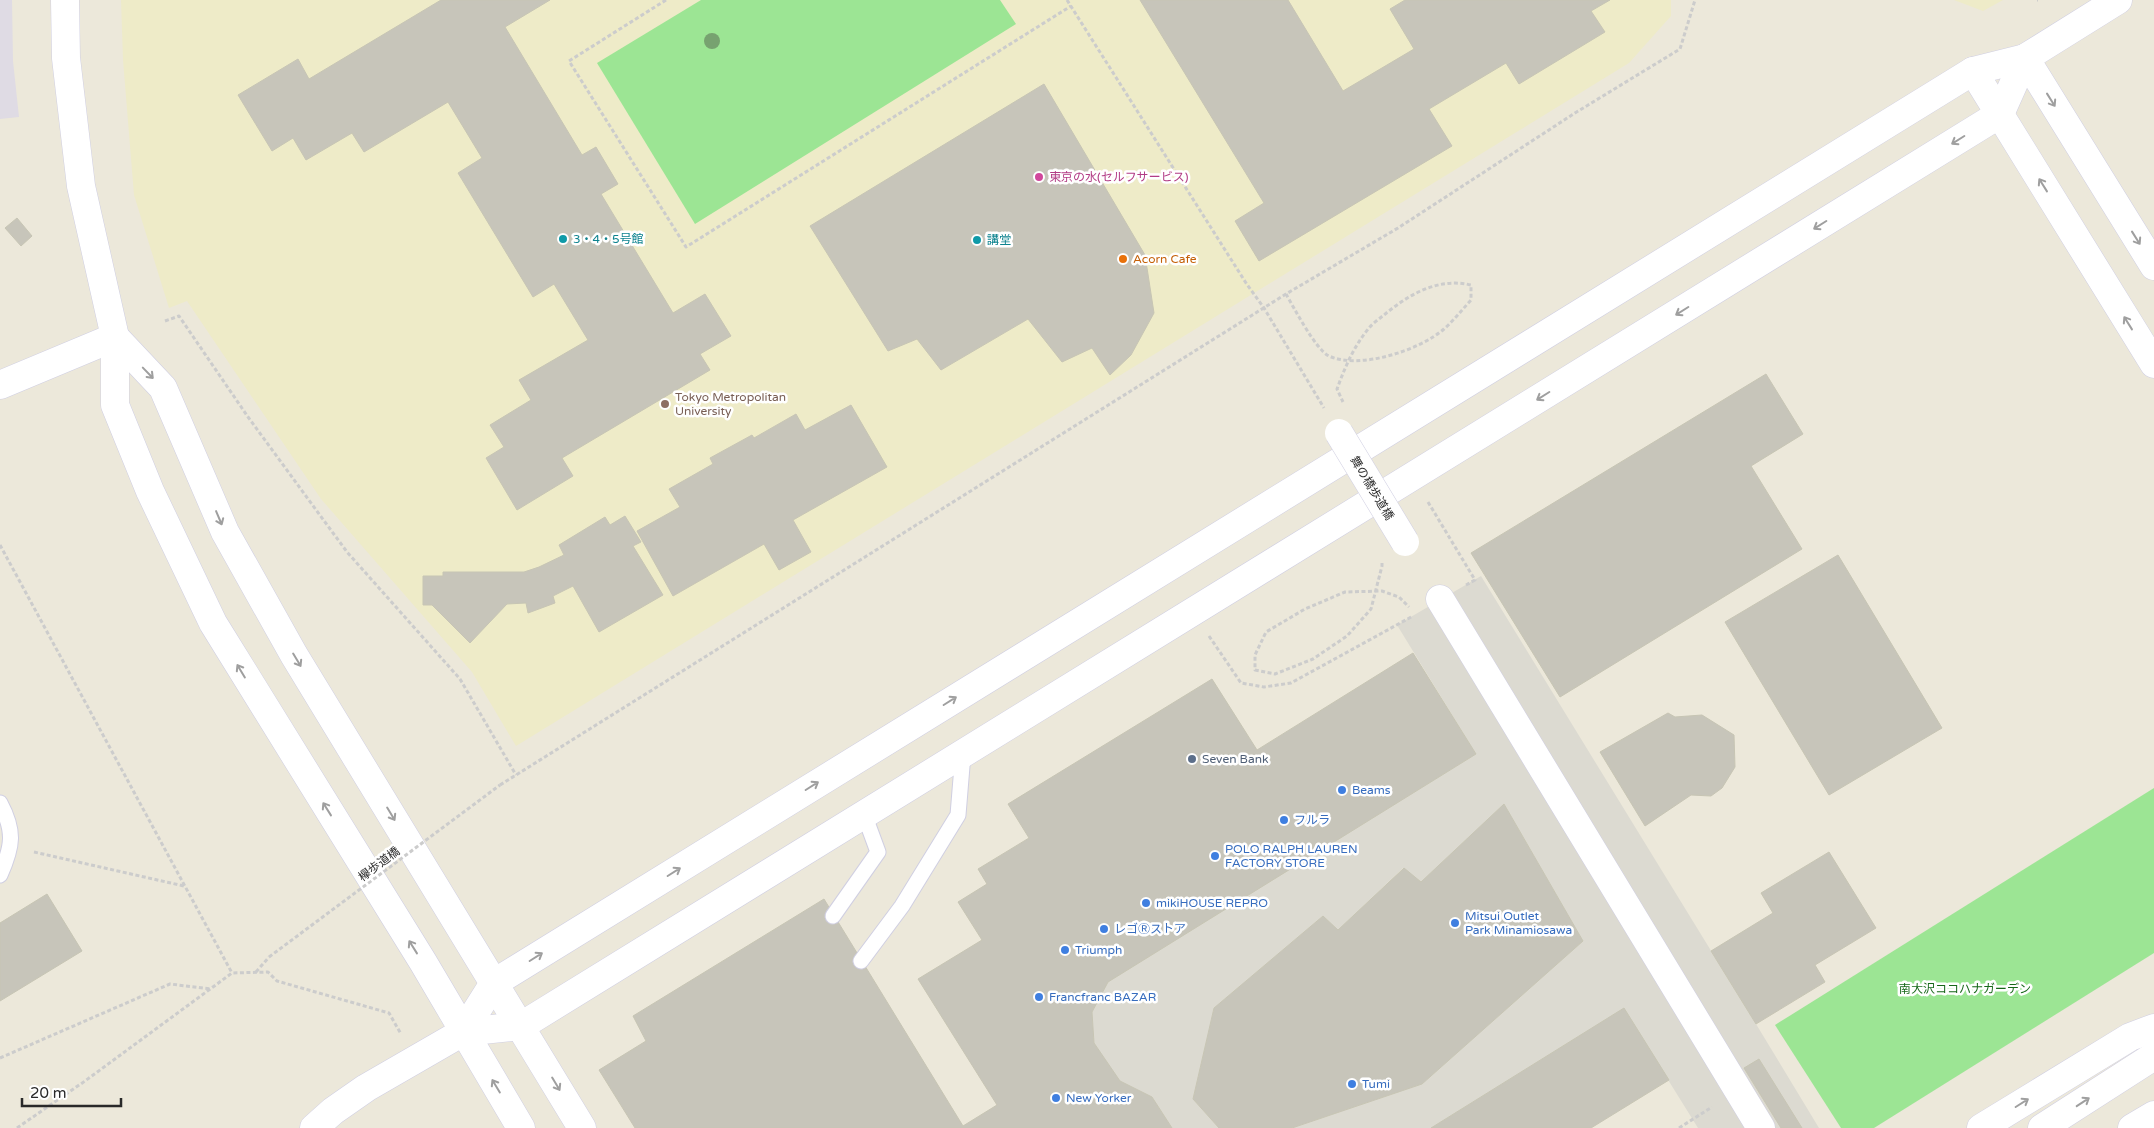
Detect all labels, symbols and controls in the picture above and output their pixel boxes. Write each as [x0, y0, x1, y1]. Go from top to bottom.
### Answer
one-way arrow [2046, 92, 2056, 106]
one-way arrow [1952, 136, 1966, 146]
place label: 東京の水(セルフサービス) [1049, 170, 1189, 184]
marker: 東京の水(セルフサービス) [1033, 171, 1045, 183]
one-way arrow [2038, 178, 2048, 192]
one-way arrow [1813, 220, 1827, 231]
one-way arrow [2132, 230, 2142, 244]
place label: 3・4・5号館 [573, 232, 644, 246]
marker: 3・4・5号館 [557, 233, 569, 245]
place label: 講堂 [987, 233, 1011, 247]
marker: 講堂 [971, 234, 983, 246]
place label: Acorn Cafe [1133, 252, 1197, 266]
marker: Acorn Cafe [1117, 253, 1129, 265]
one-way arrow [1675, 306, 1689, 316]
one-way arrow [2123, 316, 2134, 330]
one-way arrow [142, 366, 154, 379]
place label: Tokyo Metropolitan University [675, 390, 786, 418]
one-way arrow [1537, 391, 1551, 401]
marker: Tokyo Metropolitan University [659, 398, 671, 410]
street label: 舞の橋歩道橋 [1347, 454, 1397, 522]
one-way arrow [214, 510, 224, 525]
one-way arrow [293, 652, 303, 666]
one-way arrow [236, 664, 246, 678]
one-way arrow [943, 696, 957, 706]
place label: Seven Bank [1202, 752, 1269, 766]
marker: Seven Bank [1186, 753, 1198, 765]
one-way arrow [805, 781, 819, 791]
place label: Beams [1352, 783, 1391, 797]
marker: Beams [1336, 784, 1348, 796]
one-way arrow [322, 802, 332, 816]
one-way arrow [386, 806, 396, 820]
place label: フルラ [1294, 813, 1330, 827]
marker: フルラ [1278, 814, 1290, 826]
place label: POLO RALPH LAUREN FACTORY STORE [1225, 842, 1358, 870]
street label: 欅歩道橋 [356, 844, 402, 884]
marker: POLO RALPH LAUREN FACTORY STORE [1209, 850, 1221, 862]
one-way arrow [666, 866, 680, 876]
place label: mikiHOUSE REPRO [1156, 896, 1268, 910]
marker: mikiHOUSE REPRO [1140, 897, 1152, 909]
place label: Mitsui Outlet Park Minamiosawa [1465, 909, 1572, 937]
marker: Mitsui Outlet Park Minamiosawa [1449, 917, 1461, 929]
place label: レゴⓇストア [1114, 922, 1186, 936]
marker: レゴⓇストア [1098, 923, 1110, 935]
one-way arrow [408, 940, 418, 954]
place label: Triumph [1075, 943, 1122, 957]
marker: Triumph [1059, 944, 1071, 956]
one-way arrow [528, 952, 542, 962]
park label: 南大沢ココハナガーデン [1899, 982, 2031, 996]
place label: Francfranc BAZAR [1049, 990, 1156, 1004]
marker: Francfranc BAZAR [1033, 991, 1045, 1003]
scale bar [22, 1076, 121, 1108]
one-way arrow [550, 1077, 561, 1091]
place label: Tumi [1362, 1077, 1390, 1091]
marker: Tumi [1346, 1078, 1358, 1090]
one-way arrow [490, 1080, 500, 1094]
text: 20 m [30, 1084, 67, 1102]
place label: New Yorker [1066, 1091, 1132, 1105]
marker: New Yorker [1050, 1092, 1062, 1104]
one-way arrow [2075, 1096, 2089, 1106]
one-way arrow [2015, 1097, 2029, 1107]

